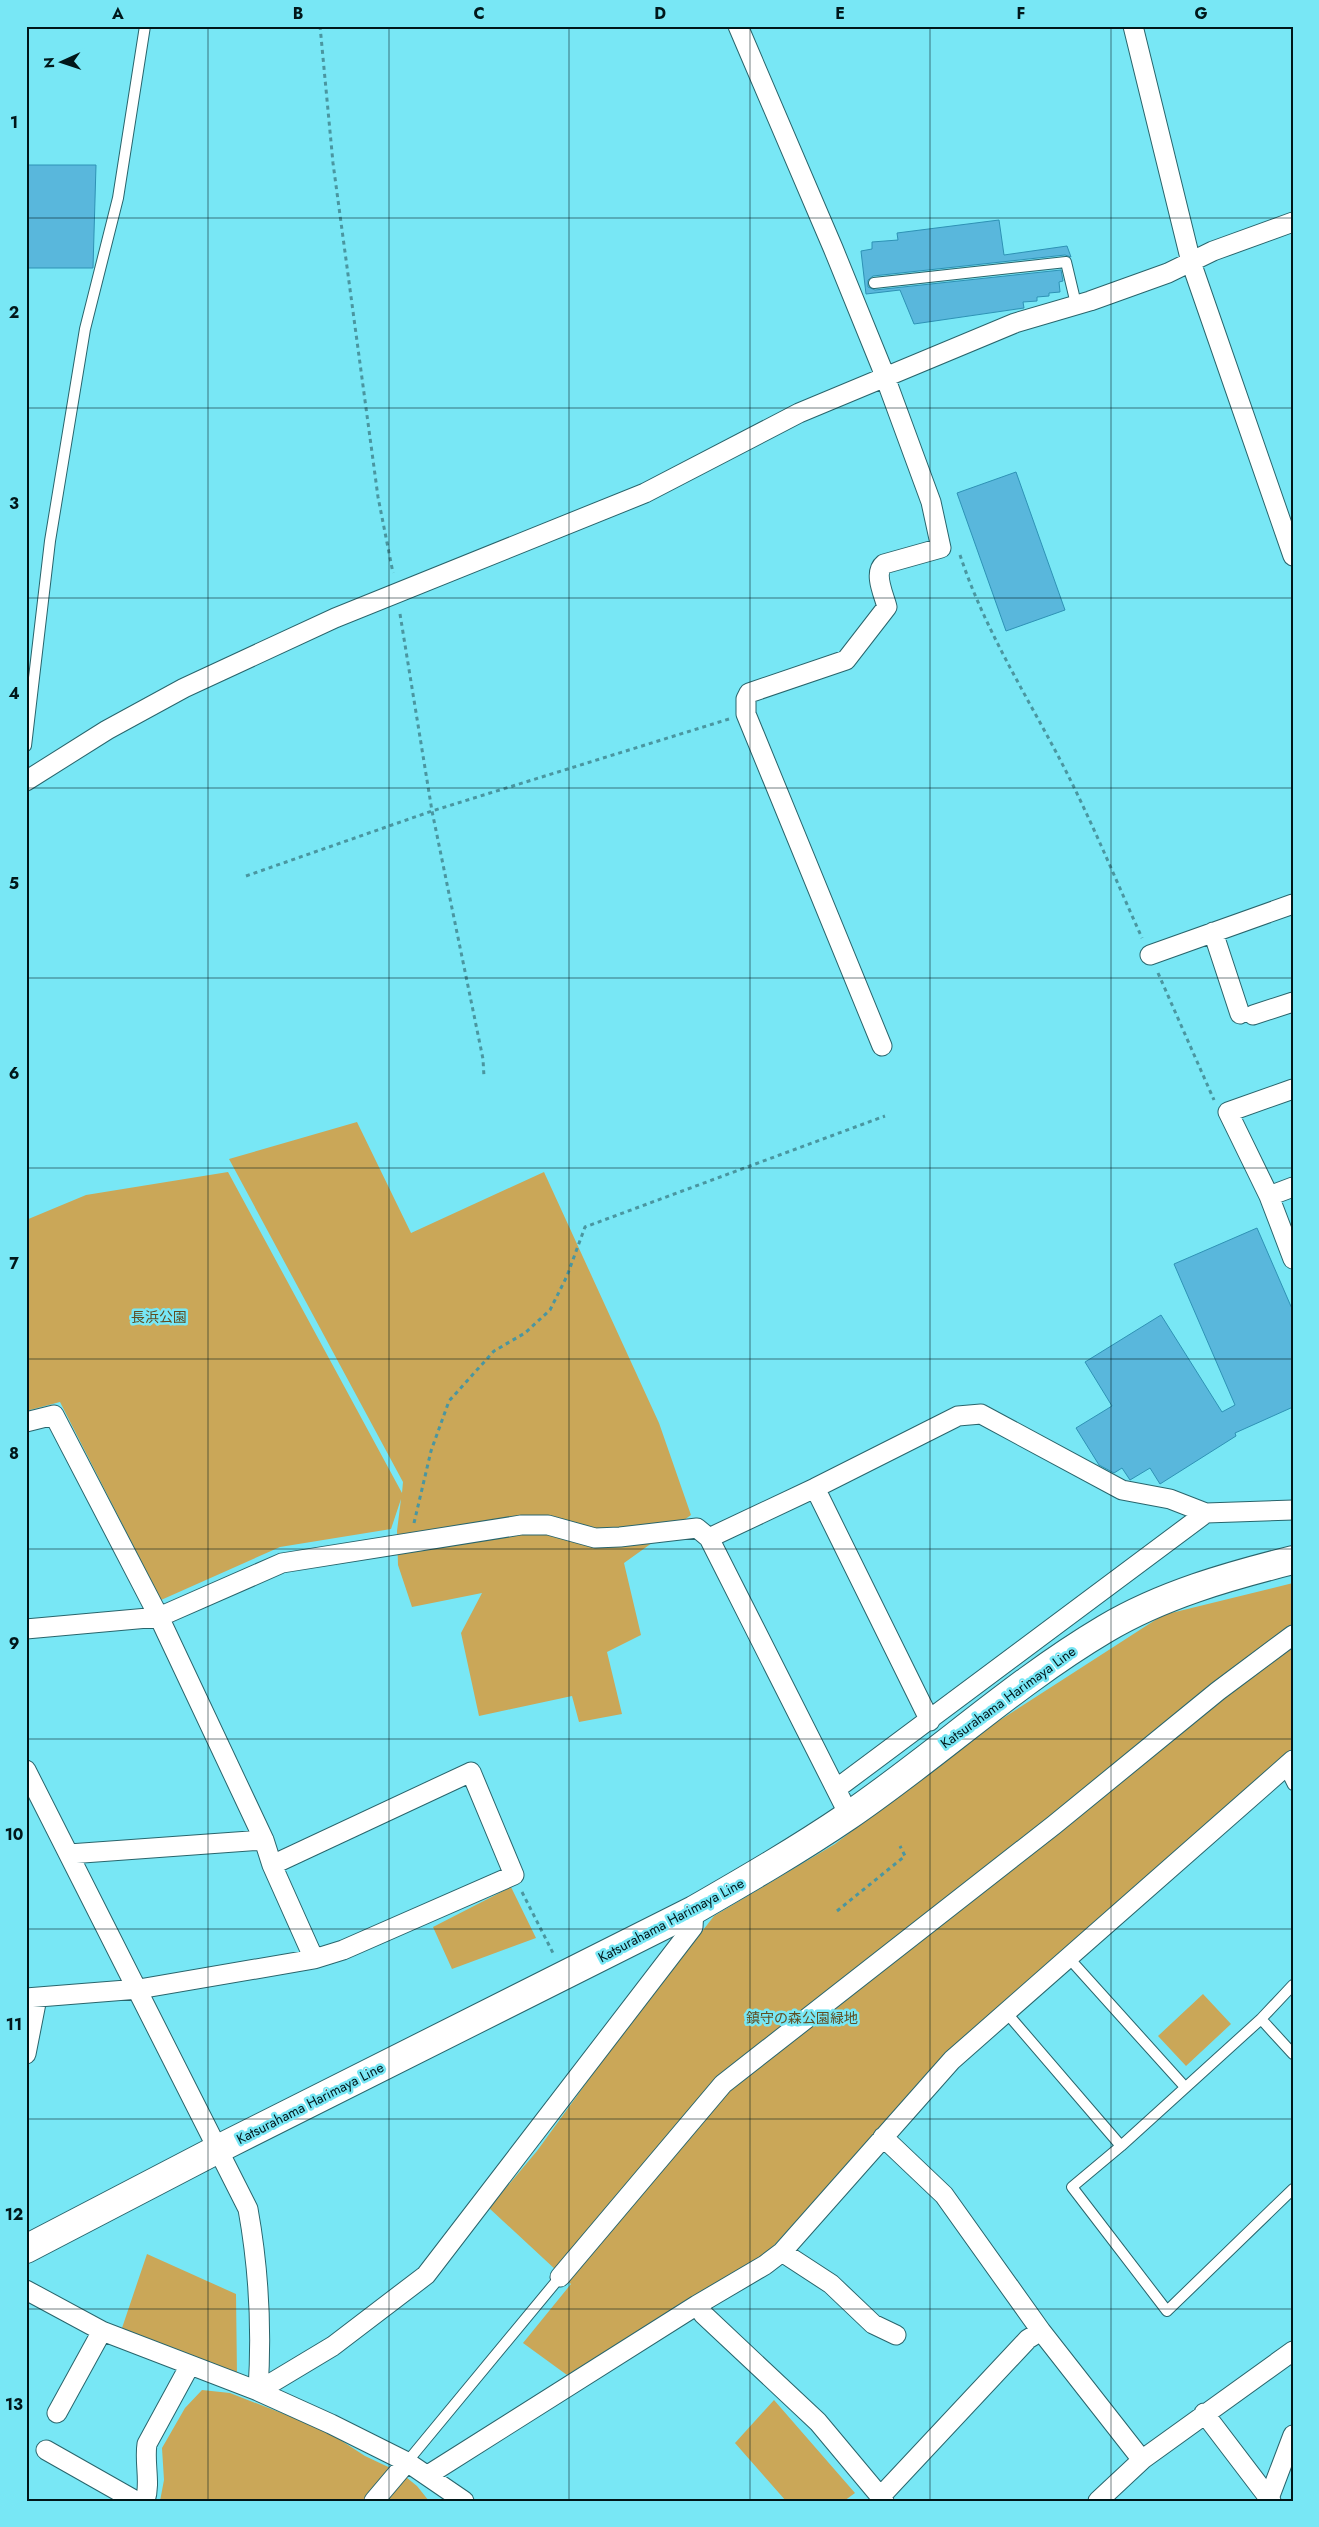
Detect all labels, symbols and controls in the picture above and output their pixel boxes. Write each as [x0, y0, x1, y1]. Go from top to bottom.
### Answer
text: A [111, 2, 124, 25]
text: B [293, 2, 303, 25]
text: C [473, 2, 485, 25]
text: D [654, 2, 666, 25]
text: E [835, 2, 845, 25]
text: F [1017, 2, 1025, 25]
text: G [1194, 2, 1208, 25]
north arrow [38, 38, 88, 88]
text: N [39, 57, 59, 69]
text: 1 [10, 111, 18, 134]
text: 2 [9, 301, 19, 324]
text: 3 [9, 492, 19, 515]
text: 4 [8, 682, 20, 705]
text: 5 [9, 872, 19, 895]
text: 6 [9, 1062, 19, 1085]
text: 7 [9, 1252, 19, 1275]
park label: 長浜公園 [131, 1307, 187, 1327]
text: 8 [9, 1442, 19, 1465]
text: 9 [9, 1632, 19, 1655]
street label: Katsurahama Harimaya Line [936, 1641, 1080, 1753]
text: 10 [5, 1823, 23, 1846]
street label: Katsurahama Harimaya Line [594, 1873, 748, 1967]
park label: 鎮守の森公園緑地 [746, 2008, 858, 2028]
text: 11 [6, 2013, 22, 2036]
street label: Katsurahama Harimaya Line [233, 2057, 387, 2149]
text: 12 [5, 2203, 23, 2226]
text: 13 [5, 2393, 23, 2416]

